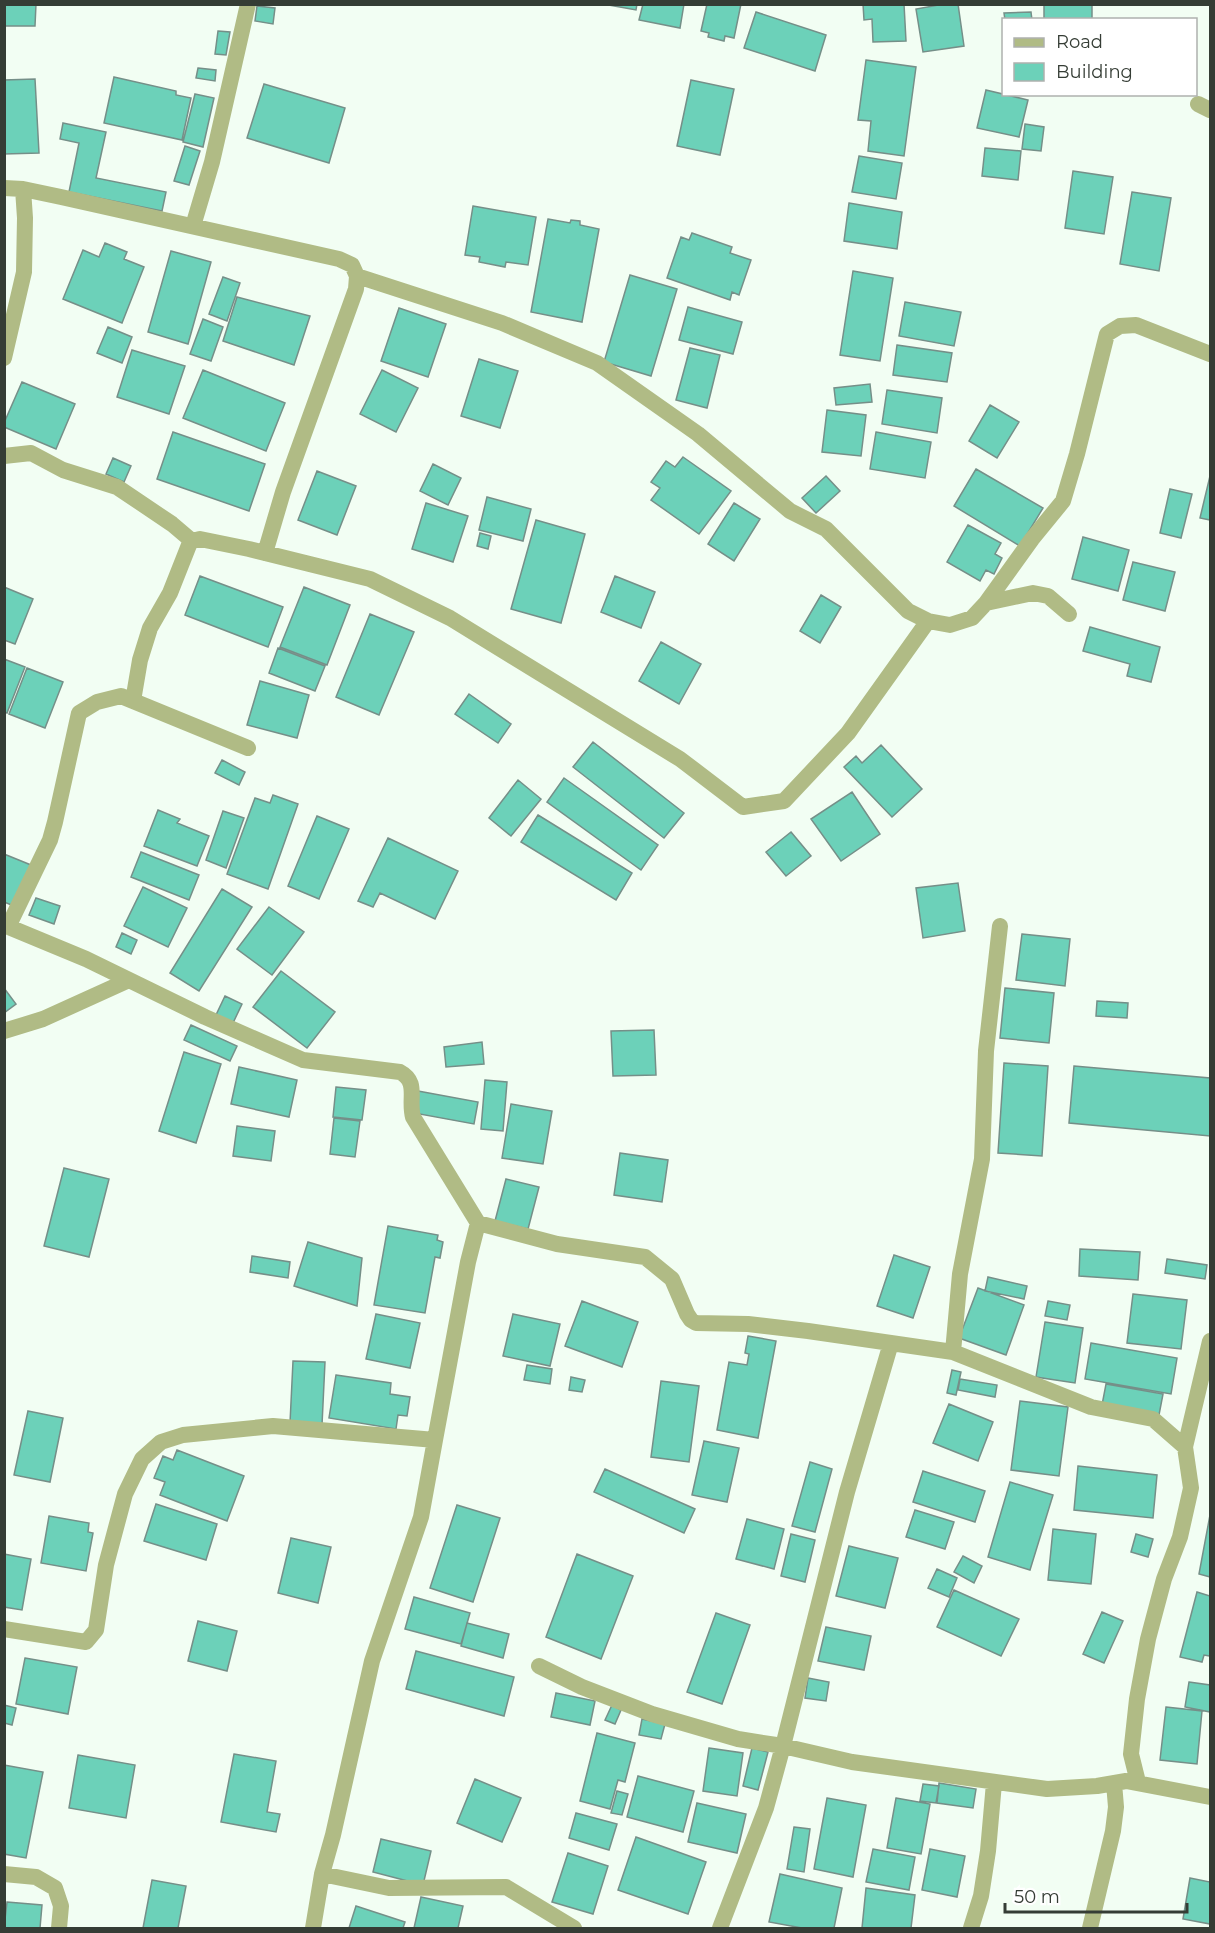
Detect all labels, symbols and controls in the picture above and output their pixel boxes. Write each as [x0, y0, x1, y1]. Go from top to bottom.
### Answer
legend [1002, 18, 1197, 96]
text: Road [1056, 31, 1103, 53]
text: Building [1056, 61, 1133, 83]
scale bar [1005, 1876, 1186, 1914]
text: 50 m [1014, 1886, 1060, 1908]

